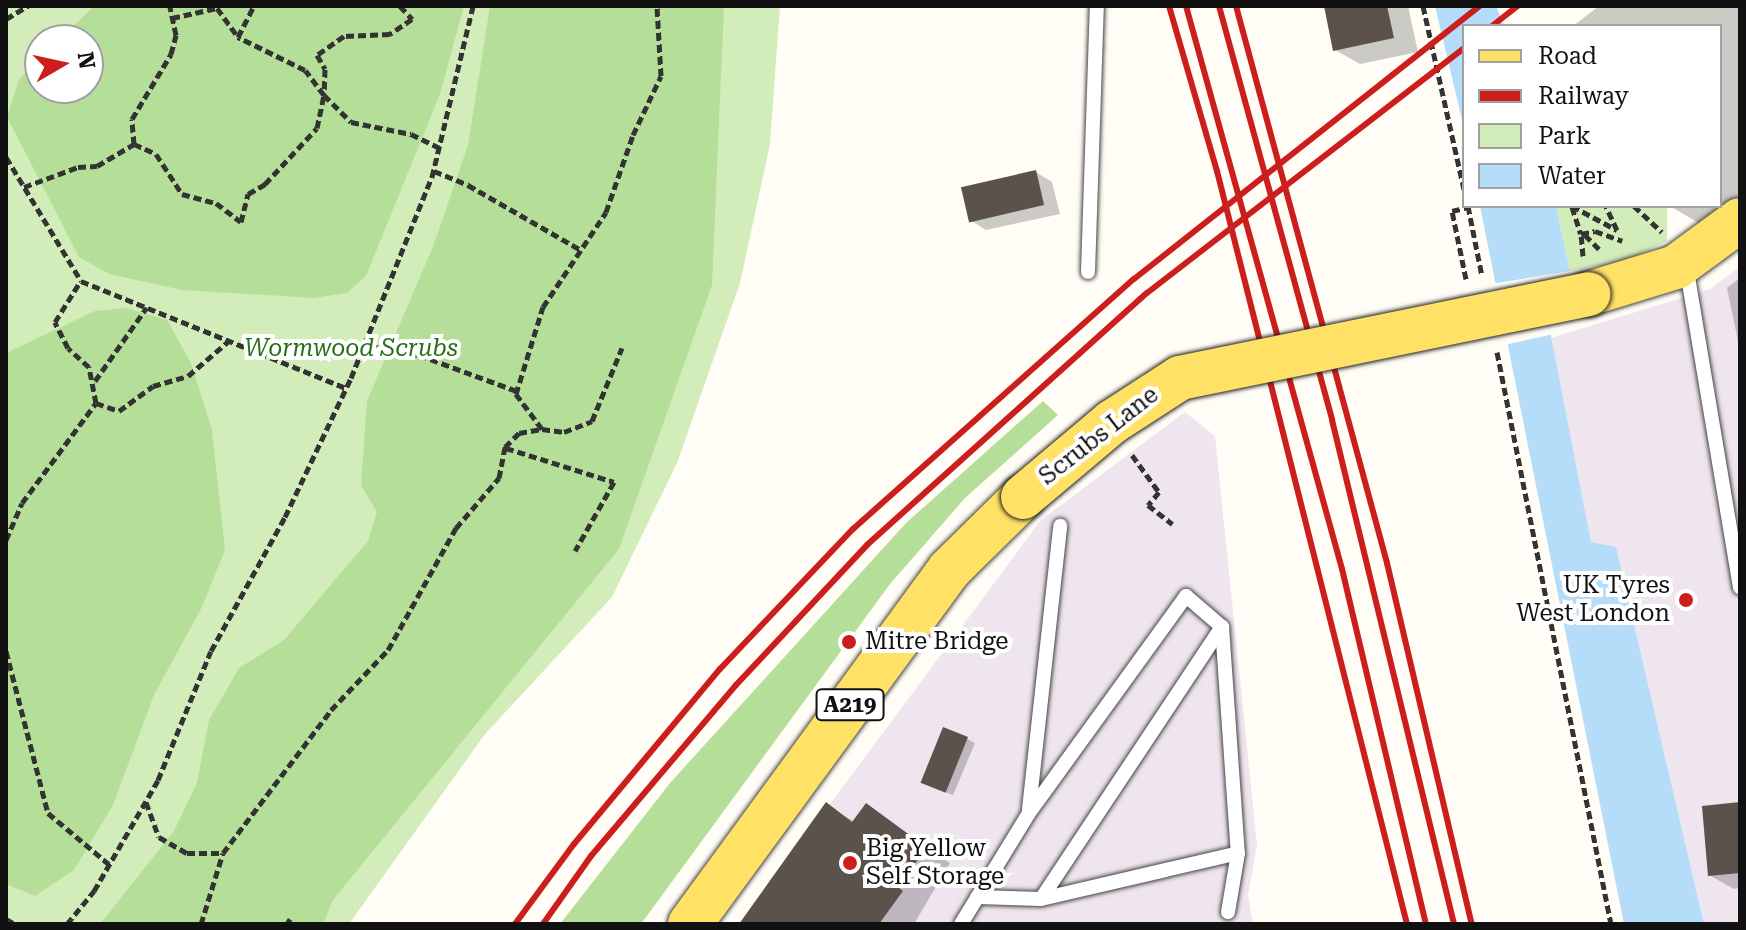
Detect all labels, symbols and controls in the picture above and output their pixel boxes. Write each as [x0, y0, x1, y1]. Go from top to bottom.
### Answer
north arrow [24, 24, 104, 104]
legend [1462, 24, 1722, 208]
text: Road [1538, 42, 1597, 70]
text: N [73, 50, 100, 71]
text: Railway [1538, 82, 1629, 110]
text: Park [1538, 122, 1591, 150]
text: Water [1538, 162, 1606, 190]
park label: Wormwood Scrubs [244, 335, 458, 363]
street label: Scrubs Lane [1034, 381, 1164, 491]
place label: UK Tyres West London [1516, 572, 1670, 628]
marker: UK Tyres West London [1677, 591, 1695, 609]
place label: Mitre Bridge [865, 628, 1009, 656]
marker: Mitre Bridge [840, 633, 858, 651]
road number: A219 [814, 687, 886, 723]
place label: Big Yellow Self Storage [866, 835, 1004, 891]
marker: Big Yellow Self Storage [841, 854, 859, 872]

